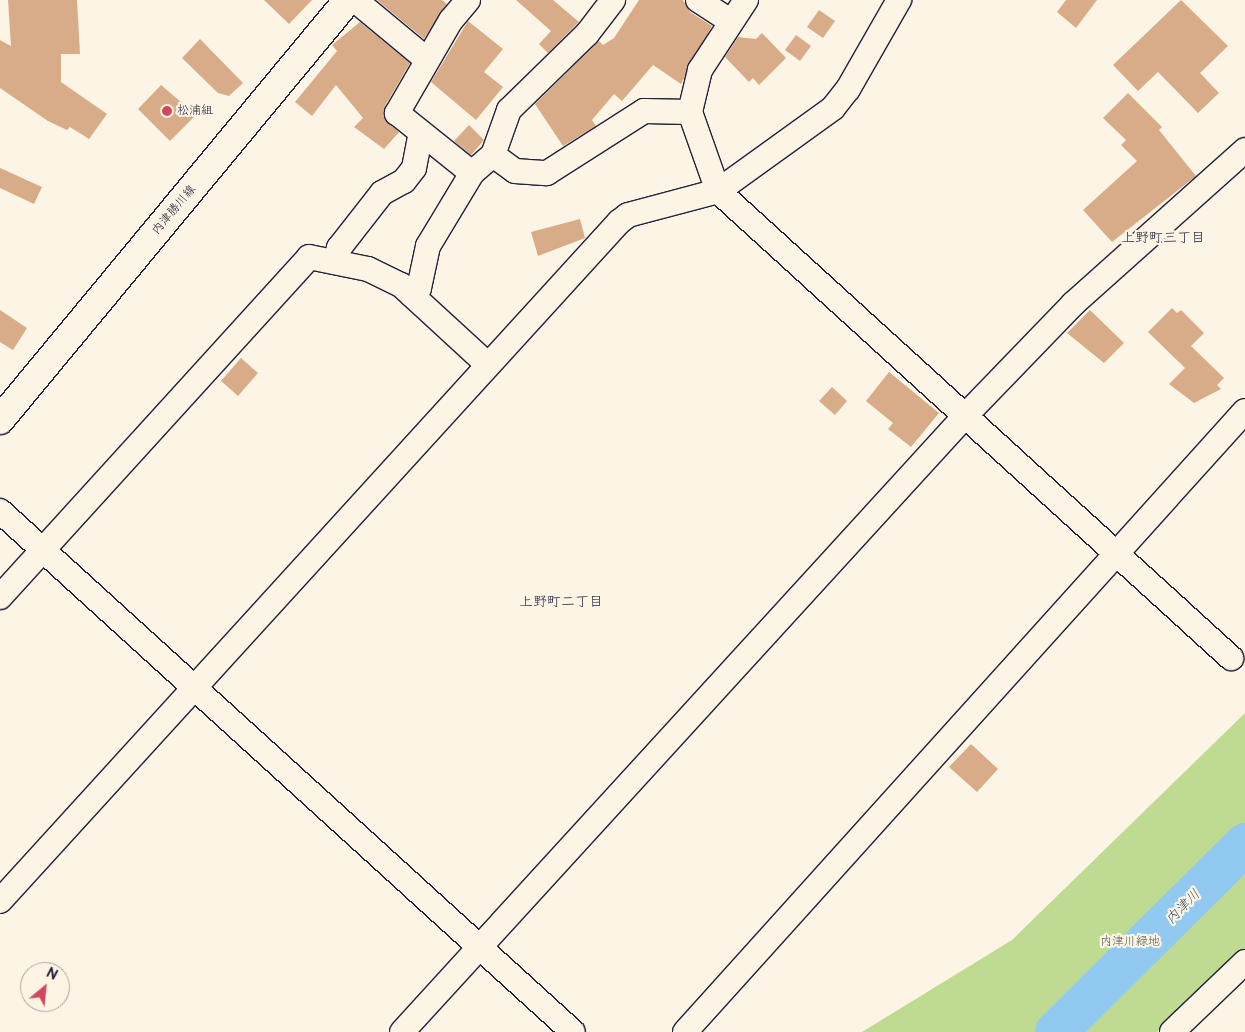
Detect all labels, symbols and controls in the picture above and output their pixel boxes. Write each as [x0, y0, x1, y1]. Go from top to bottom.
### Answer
place label: 松浦組 [177, 104, 213, 118]
marker: 松浦組 [161, 105, 173, 117]
street label: 内津勝川線 [149, 182, 199, 238]
district label: 上野町三丁目 [1121, 230, 1205, 246]
district label: 上野町二丁目 [519, 594, 603, 610]
water label: 内津川 [1162, 886, 1204, 928]
park label: 内津川緑地 [1100, 935, 1160, 949]
north arrow [20, 962, 70, 1012]
text: N [43, 964, 60, 984]

